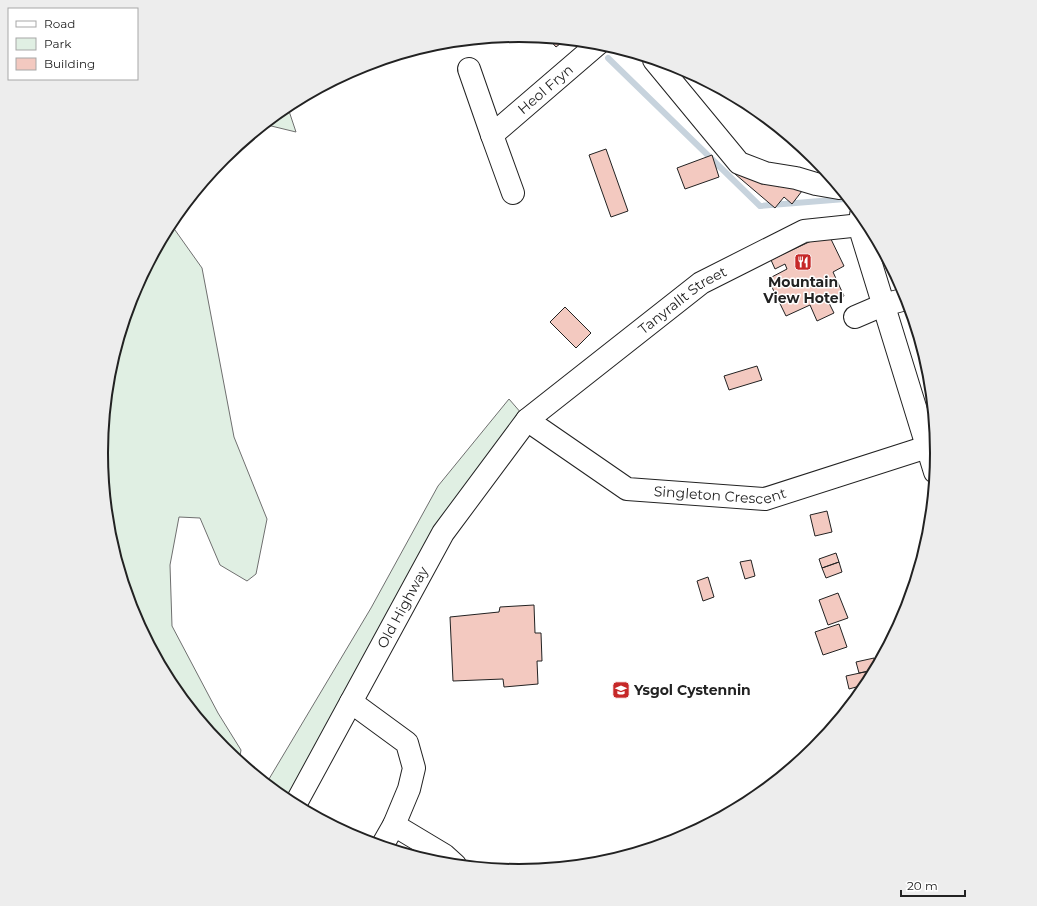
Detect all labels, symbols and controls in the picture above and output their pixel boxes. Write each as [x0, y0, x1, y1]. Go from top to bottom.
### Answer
legend [8, 8, 138, 80]
text: Road [44, 16, 75, 31]
text: Park [44, 36, 72, 51]
text: Building [44, 56, 95, 71]
street label: Heol Fryn [514, 60, 577, 118]
restaurant icon: Mountain View Hotel [793, 252, 813, 272]
street label: Tanyrallt Street [635, 262, 730, 338]
place label: Mountain View Hotel [762, 273, 843, 307]
street label: Singleton Crescent [653, 482, 789, 508]
street label: Old Highway [373, 563, 432, 651]
school or university icon: Ysgol Cystennin [611, 680, 631, 700]
place label: Ysgol Cystennin [633, 681, 751, 699]
scale bar [901, 872, 965, 898]
text: 20 m [907, 878, 938, 893]

